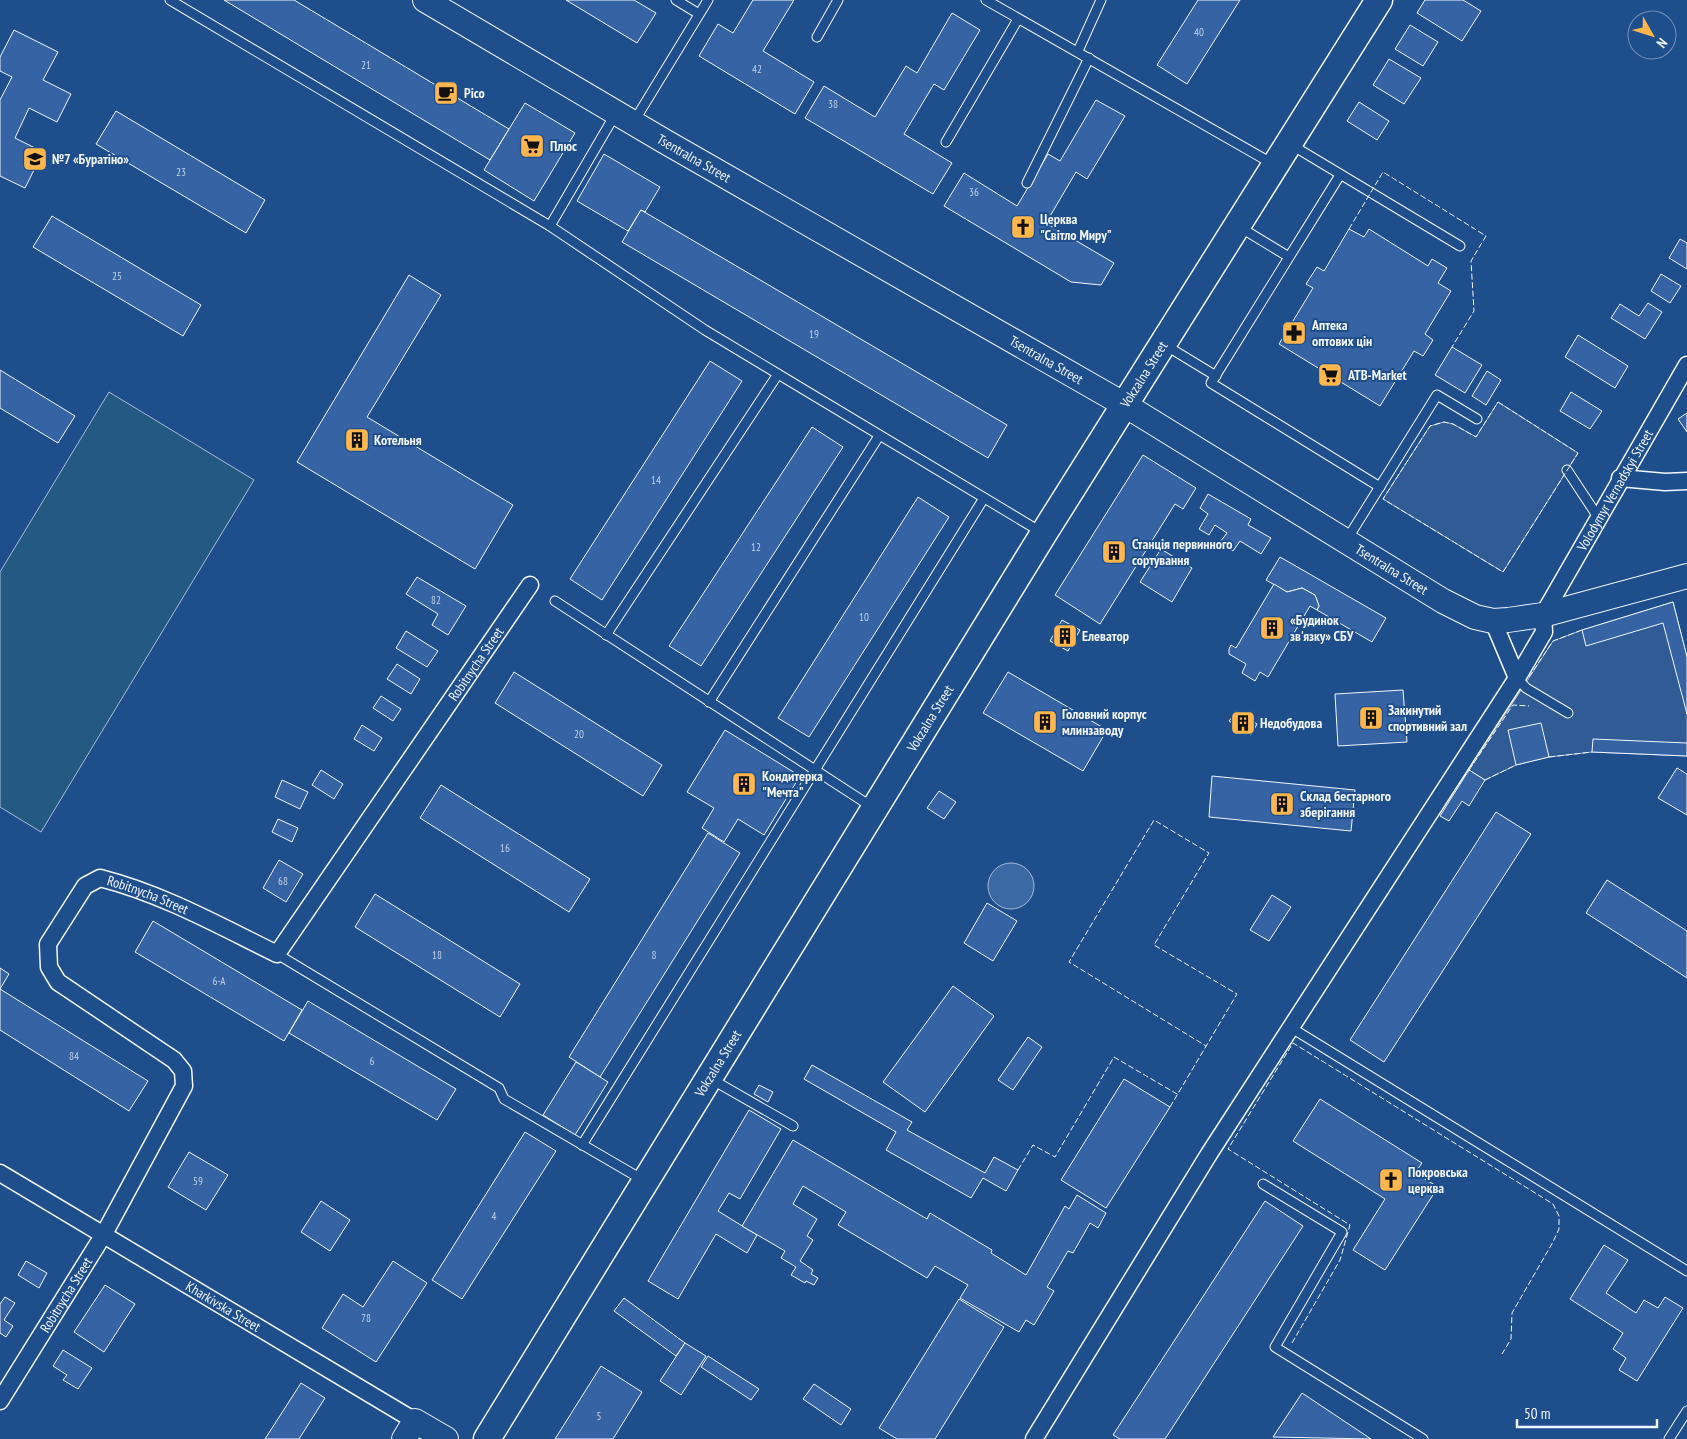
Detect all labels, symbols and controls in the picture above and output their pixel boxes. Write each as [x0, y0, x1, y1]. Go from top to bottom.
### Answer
north arrow [1627, 10, 1677, 60]
house number: 40 [1194, 25, 1204, 39]
text: N [1653, 35, 1671, 52]
house number: 21 [361, 58, 371, 72]
house number: 42 [752, 62, 762, 76]
cafe icon: Pico [433, 80, 459, 106]
place label: Pico [464, 84, 485, 102]
house number: 38 [828, 97, 838, 111]
street label: Tsentralna Street [654, 130, 734, 186]
supermarket icon: Плюс [519, 133, 545, 159]
place label: Плюс [550, 137, 577, 155]
school or university icon: №7 «Буратіно» [22, 146, 48, 172]
place label: №7 «Буратіно» [52, 150, 129, 168]
house number: 23 [176, 165, 186, 179]
house number: 36 [969, 185, 979, 199]
place label: Церква "Світло Миру" [1040, 210, 1112, 244]
church icon: Церква "Світло Миру" [1010, 214, 1036, 240]
house number: 25 [112, 269, 122, 283]
place label: Аптека оптових цін [1311, 316, 1372, 350]
pharmacy icon: Аптека оптових цін [1281, 320, 1307, 346]
house number: 19 [809, 327, 819, 341]
street label: Tsentralna Street [1006, 332, 1086, 388]
street label: Vokzalna Street [1116, 338, 1171, 412]
supermarket icon: ATB-Market [1317, 362, 1343, 388]
place label: ATB-Market [1347, 366, 1407, 384]
street label: Volodymyr Vernadskyi Street [1572, 426, 1657, 555]
building icon: Котельня [344, 427, 370, 453]
place label: Котельня [374, 431, 422, 449]
house number: 14 [651, 473, 661, 487]
place label: Станція первинного сортування [1132, 535, 1233, 569]
building icon: Станція первинного сортування [1101, 539, 1127, 565]
house number: 12 [751, 540, 761, 554]
street label: Tsentralna Street [1352, 540, 1431, 599]
house number: 82 [431, 593, 441, 607]
house number: 10 [859, 610, 869, 624]
place label: «Будинок зв'язку» СБУ [1290, 611, 1354, 645]
building icon: «Будинок зв'язку» СБУ [1259, 615, 1285, 641]
building icon: Елеватор [1052, 623, 1078, 649]
street label: Robitnycha Street [444, 624, 508, 704]
place label: Елеватор [1082, 627, 1129, 645]
street label: Vokzalna Street [902, 682, 957, 756]
place label: Закинутий спортивний зал [1388, 701, 1467, 735]
place label: Головний корпус млинзаводу [1062, 705, 1147, 739]
building icon: Закинутий спортивний зал [1358, 705, 1384, 731]
building icon: Головний корпус млинзаводу [1032, 709, 1058, 735]
building icon: Недобудова [1230, 710, 1256, 736]
place label: Недобудова [1260, 714, 1322, 732]
house number: 20 [574, 727, 584, 741]
place label: Кондитерка "Мечта" [762, 767, 823, 801]
building icon: Кондитерка "Мечта" [731, 771, 757, 797]
place label: Склад бестарного зберігання [1300, 787, 1391, 821]
building icon: Склад бестарного зберігання [1269, 791, 1295, 817]
house number: 16 [500, 841, 510, 855]
street label: Robitnycha Street [105, 871, 191, 918]
house number: 68 [278, 874, 288, 888]
house number: 18 [432, 948, 442, 962]
house number: 8 [652, 948, 657, 962]
house number: 6-А [212, 974, 226, 988]
street label: Vokzalna Street [690, 1027, 745, 1101]
house number: 84 [69, 1049, 79, 1063]
house number: 6 [370, 1054, 375, 1068]
place label: Покровська церква [1408, 1163, 1468, 1197]
church icon: Покровська церква [1378, 1167, 1404, 1193]
house number: 59 [193, 1174, 203, 1188]
house number: 4 [492, 1209, 497, 1223]
street label: Robitnycha Street [36, 1254, 96, 1336]
street label: Kharkivska Street [182, 1277, 264, 1336]
house number: 78 [361, 1311, 371, 1325]
scale bar [1517, 1396, 1657, 1428]
text: 50 m [1524, 1404, 1550, 1423]
house number: 5 [597, 1409, 602, 1423]

